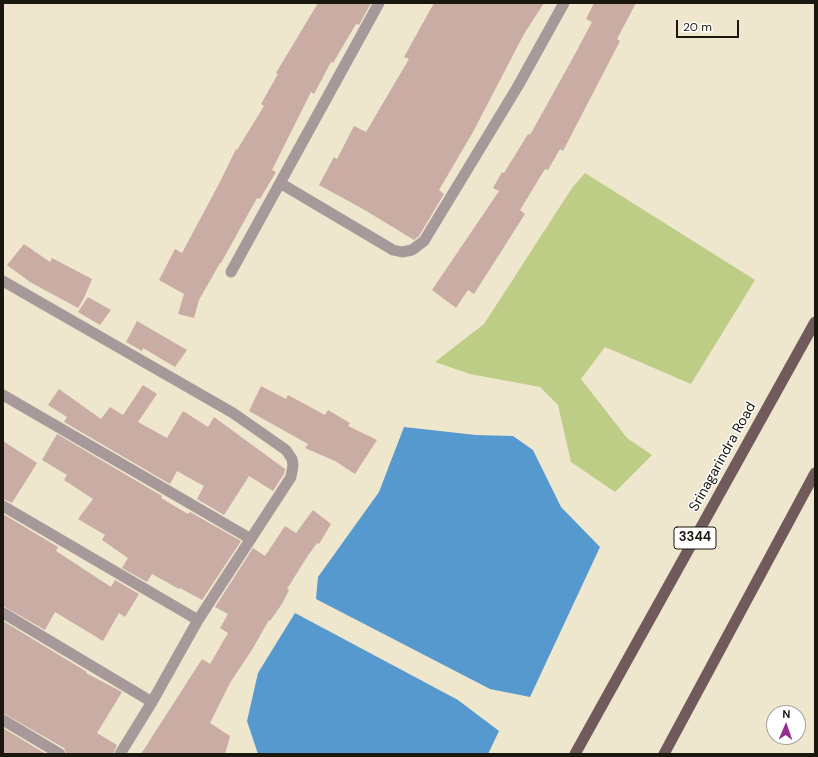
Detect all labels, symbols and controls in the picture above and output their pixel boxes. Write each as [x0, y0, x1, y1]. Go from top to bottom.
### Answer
scale bar [678, 12, 741, 38]
text: 20 m [683, 19, 712, 35]
street label: Srinagarindra Road [686, 399, 760, 515]
road number: 3344 [674, 527, 716, 549]
north arrow [766, 705, 806, 745]
text: N [782, 707, 791, 721]

